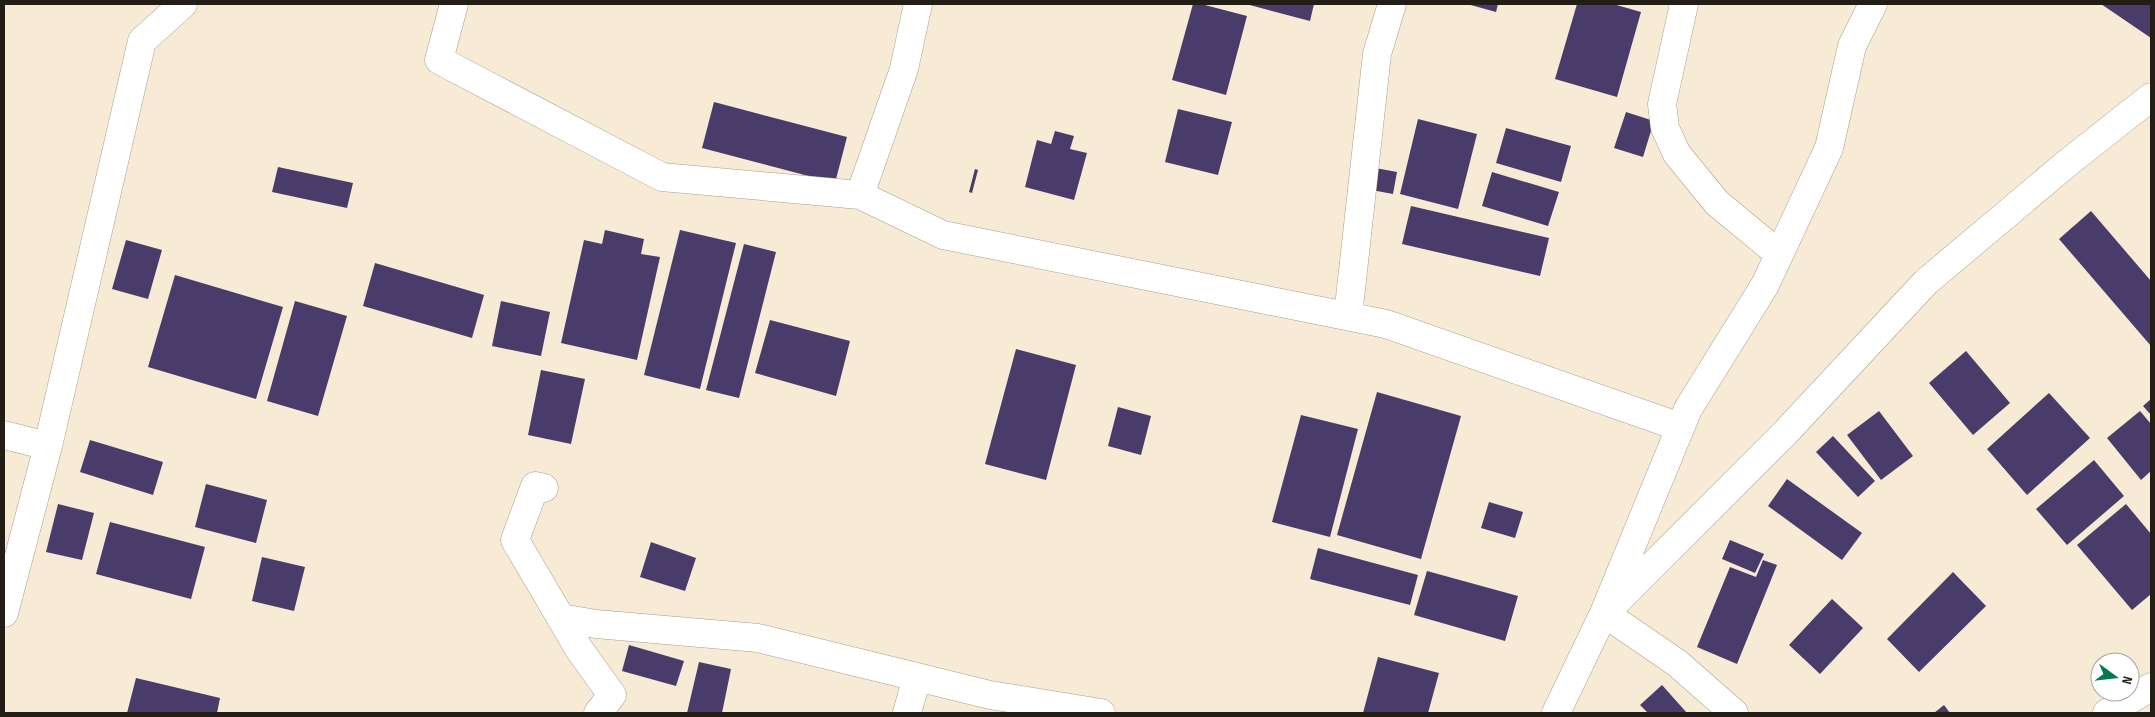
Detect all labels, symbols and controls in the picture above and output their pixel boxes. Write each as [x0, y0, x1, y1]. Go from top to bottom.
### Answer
north arrow [2090, 652, 2140, 702]
text: N [2118, 674, 2136, 686]

